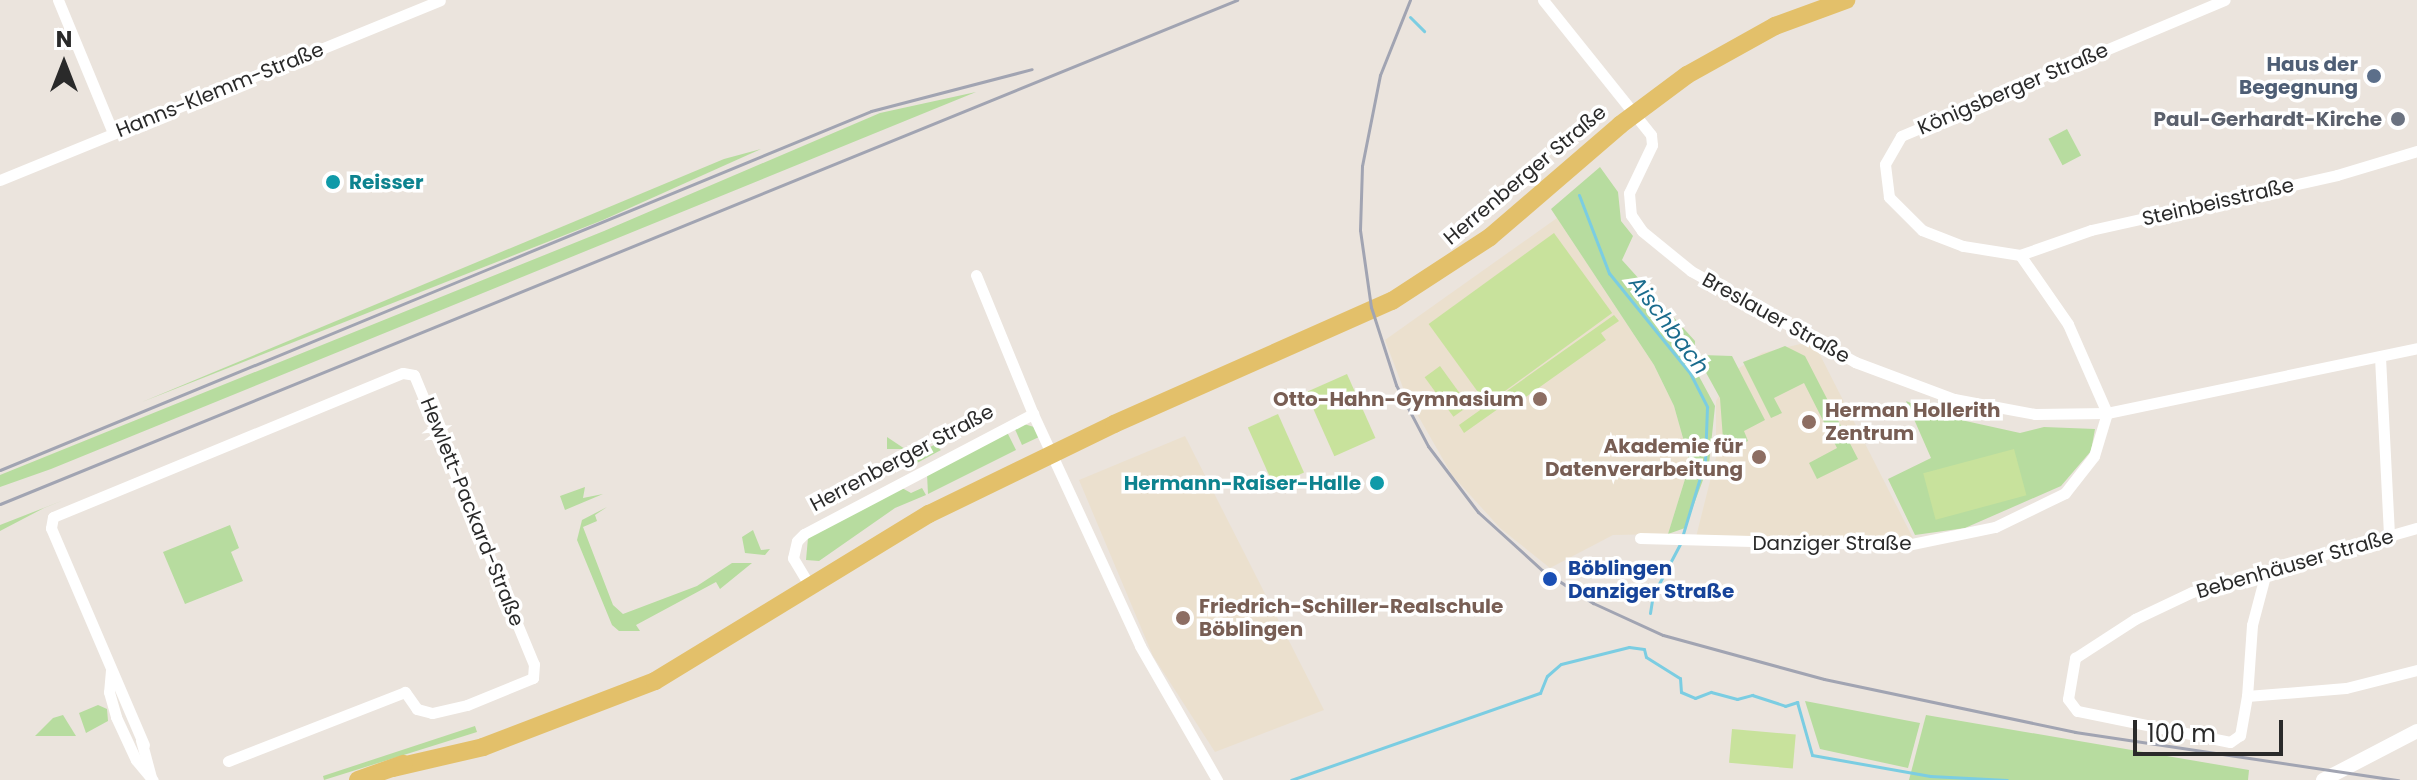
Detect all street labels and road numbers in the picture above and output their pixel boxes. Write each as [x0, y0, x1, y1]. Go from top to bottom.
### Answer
street label: Hanns-Klemm-Straße [113, 37, 327, 143]
street label: Königsberger Straße [1914, 38, 2112, 140]
street label: Herrenberger Straße [1439, 100, 1611, 250]
street label: Steinbeisstraße [2140, 173, 2296, 231]
street label: Breslauer Straße [1698, 268, 1854, 368]
street label: Hewlett-Packard-Straße [415, 394, 529, 630]
street label: Herrenberger Straße [806, 399, 998, 517]
street label: Bebenhäuser Straße [2194, 524, 2396, 604]
street label: Danziger Straße [1752, 531, 1912, 555]

